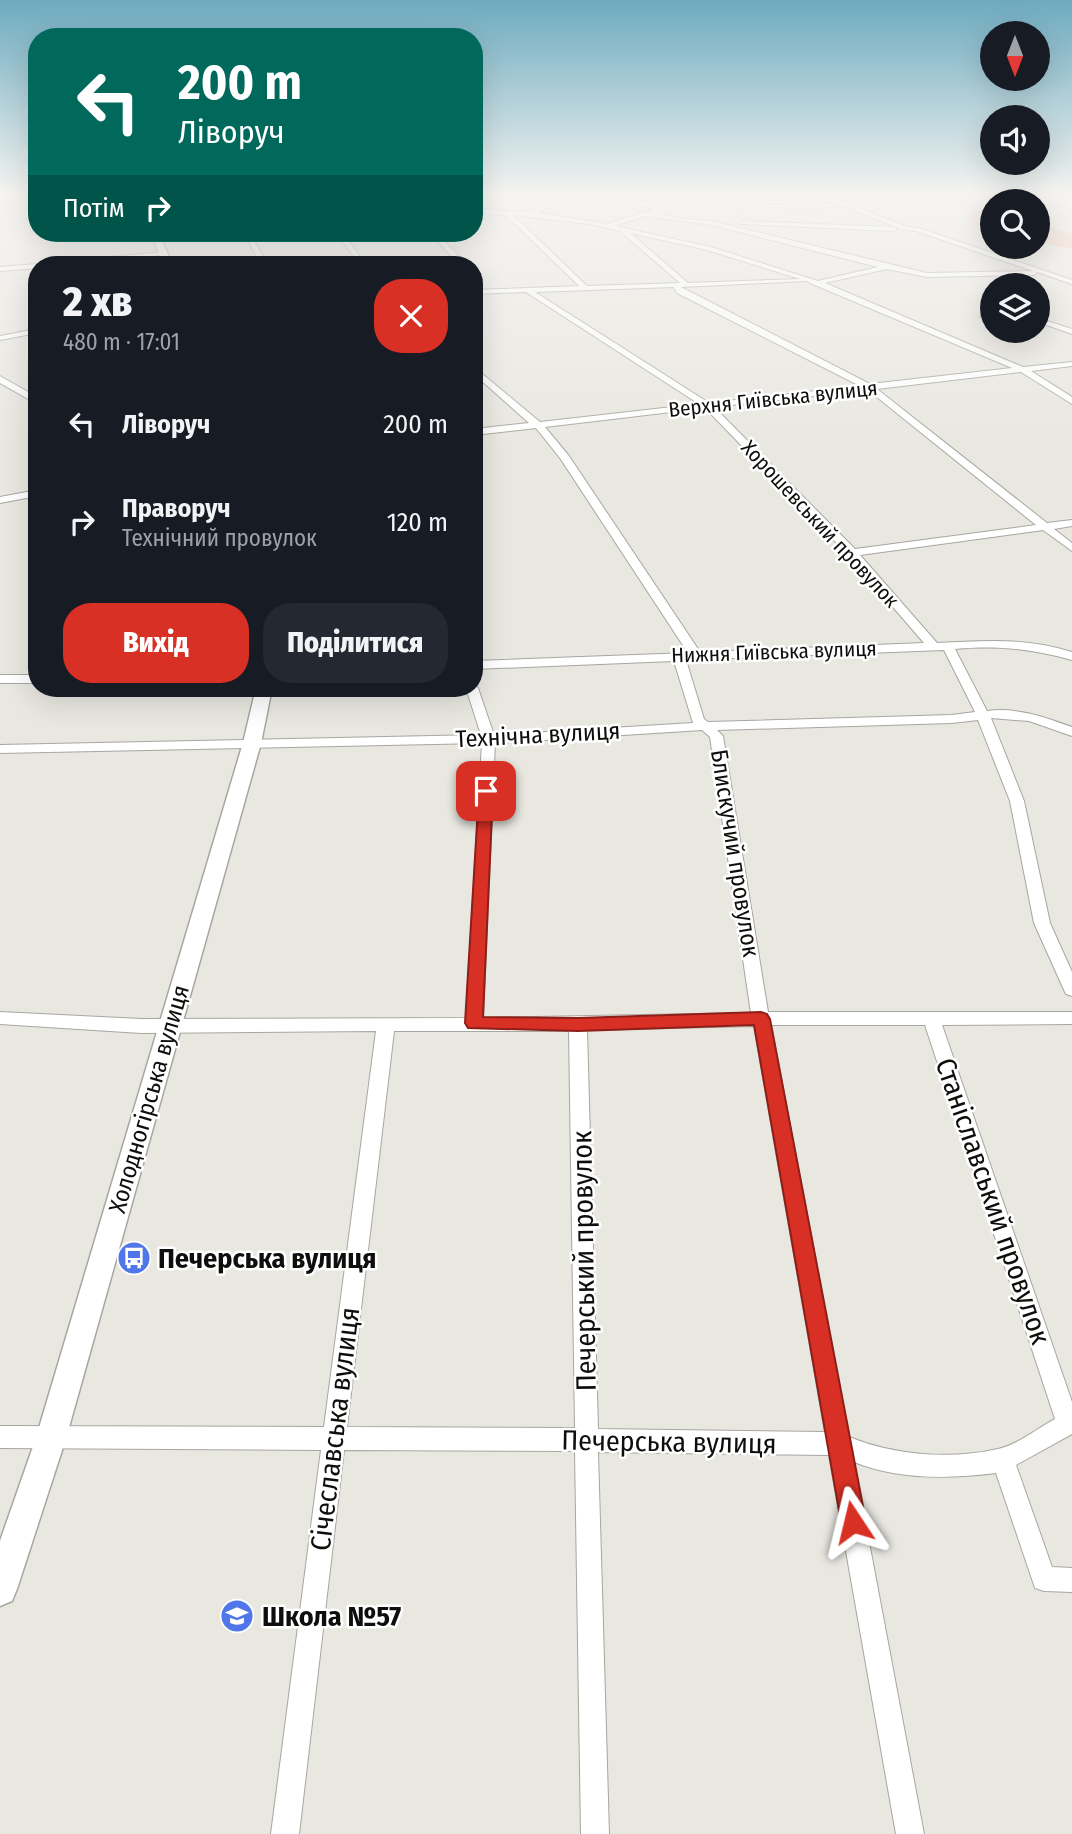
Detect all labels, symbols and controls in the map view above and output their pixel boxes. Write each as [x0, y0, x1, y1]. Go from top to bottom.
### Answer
north arrow [980, 21, 1050, 91]
map controls [980, 21, 1050, 343]
text: 200 m [178, 53, 302, 112]
icon: left [63, 56, 154, 147]
button: sound [980, 105, 1050, 175]
text: Ліворуч [178, 113, 285, 151]
icon: right [139, 189, 177, 227]
button: search [980, 189, 1050, 259]
text: Потім [63, 193, 125, 224]
button: layers [980, 273, 1050, 343]
text: 2 хв [63, 277, 132, 327]
button: close [374, 279, 448, 353]
text: 480 m · 17:01 [63, 328, 180, 356]
street label: Верхня Гиївська вулиця [667, 375, 879, 423]
icon: left [63, 405, 101, 443]
text: Ліворуч [122, 409, 210, 440]
text: 200 m [383, 409, 448, 440]
street label: Хорошевський провулок [736, 435, 904, 613]
text: Праворуч [122, 493, 231, 524]
icon: right [63, 503, 101, 541]
text: 120 m [387, 507, 448, 538]
text: Технічний провулок [122, 524, 317, 552]
button: Вихід [63, 603, 249, 683]
button: Поділитися [263, 603, 448, 683]
street label: Нижня Гиївська вулиця [671, 635, 877, 669]
street label: Технічна вулиця [455, 717, 621, 753]
street label: Блискучий провулок [705, 747, 765, 959]
pin [456, 761, 516, 821]
icon: arrive [467, 772, 505, 810]
street label: Холодногірська вулиця [103, 982, 195, 1216]
street label: Станіславський провулок [929, 1054, 1057, 1348]
street label: Печерський провулок [565, 1130, 603, 1392]
bus stop icon: Печерська вулиця [115, 1239, 153, 1277]
place label: Печерська вулиця [158, 1242, 376, 1275]
street label: Січеславська вулиця [304, 1305, 366, 1553]
street label: Печерська вулиця [561, 1424, 777, 1460]
position arrow [816, 1485, 890, 1559]
school or university icon: Школа №57 [218, 1597, 256, 1635]
place label: Школа №57 [262, 1600, 401, 1633]

